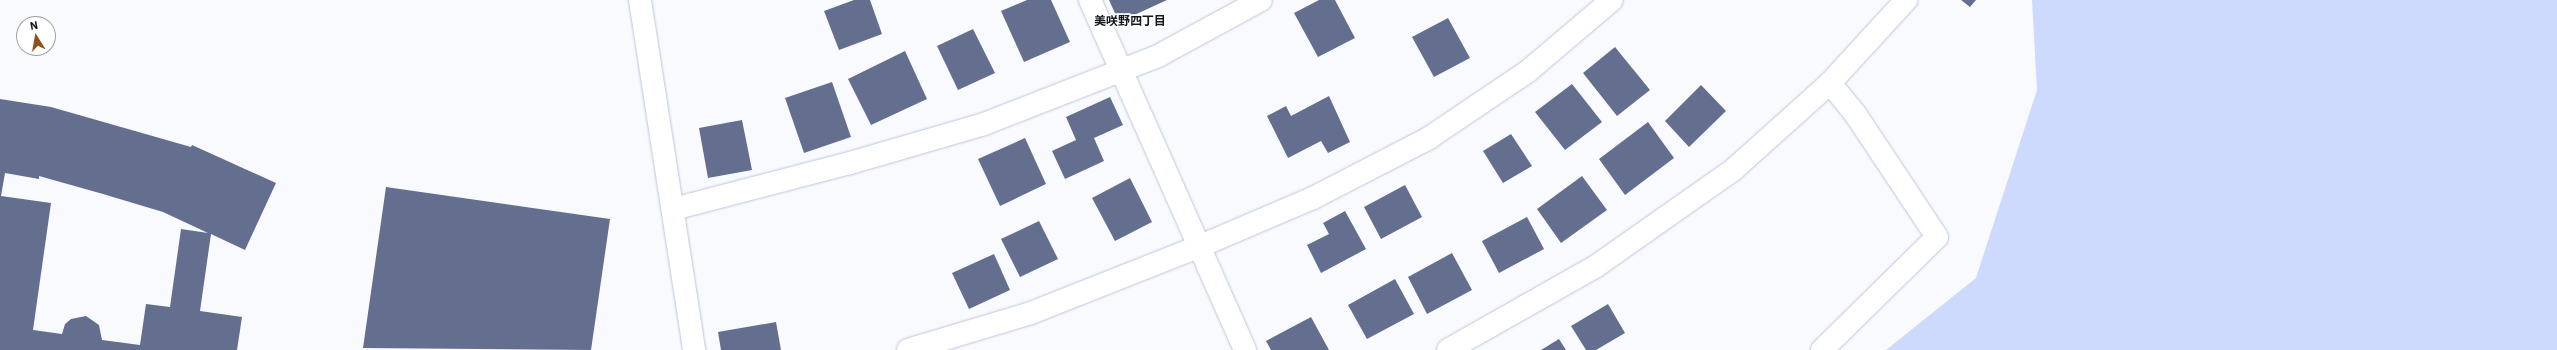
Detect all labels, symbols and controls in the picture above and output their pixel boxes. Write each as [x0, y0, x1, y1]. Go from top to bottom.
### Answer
district label: 美咲野四丁目 [1094, 14, 1166, 28]
north arrow [16, 16, 56, 56]
text: N [29, 18, 39, 33]

